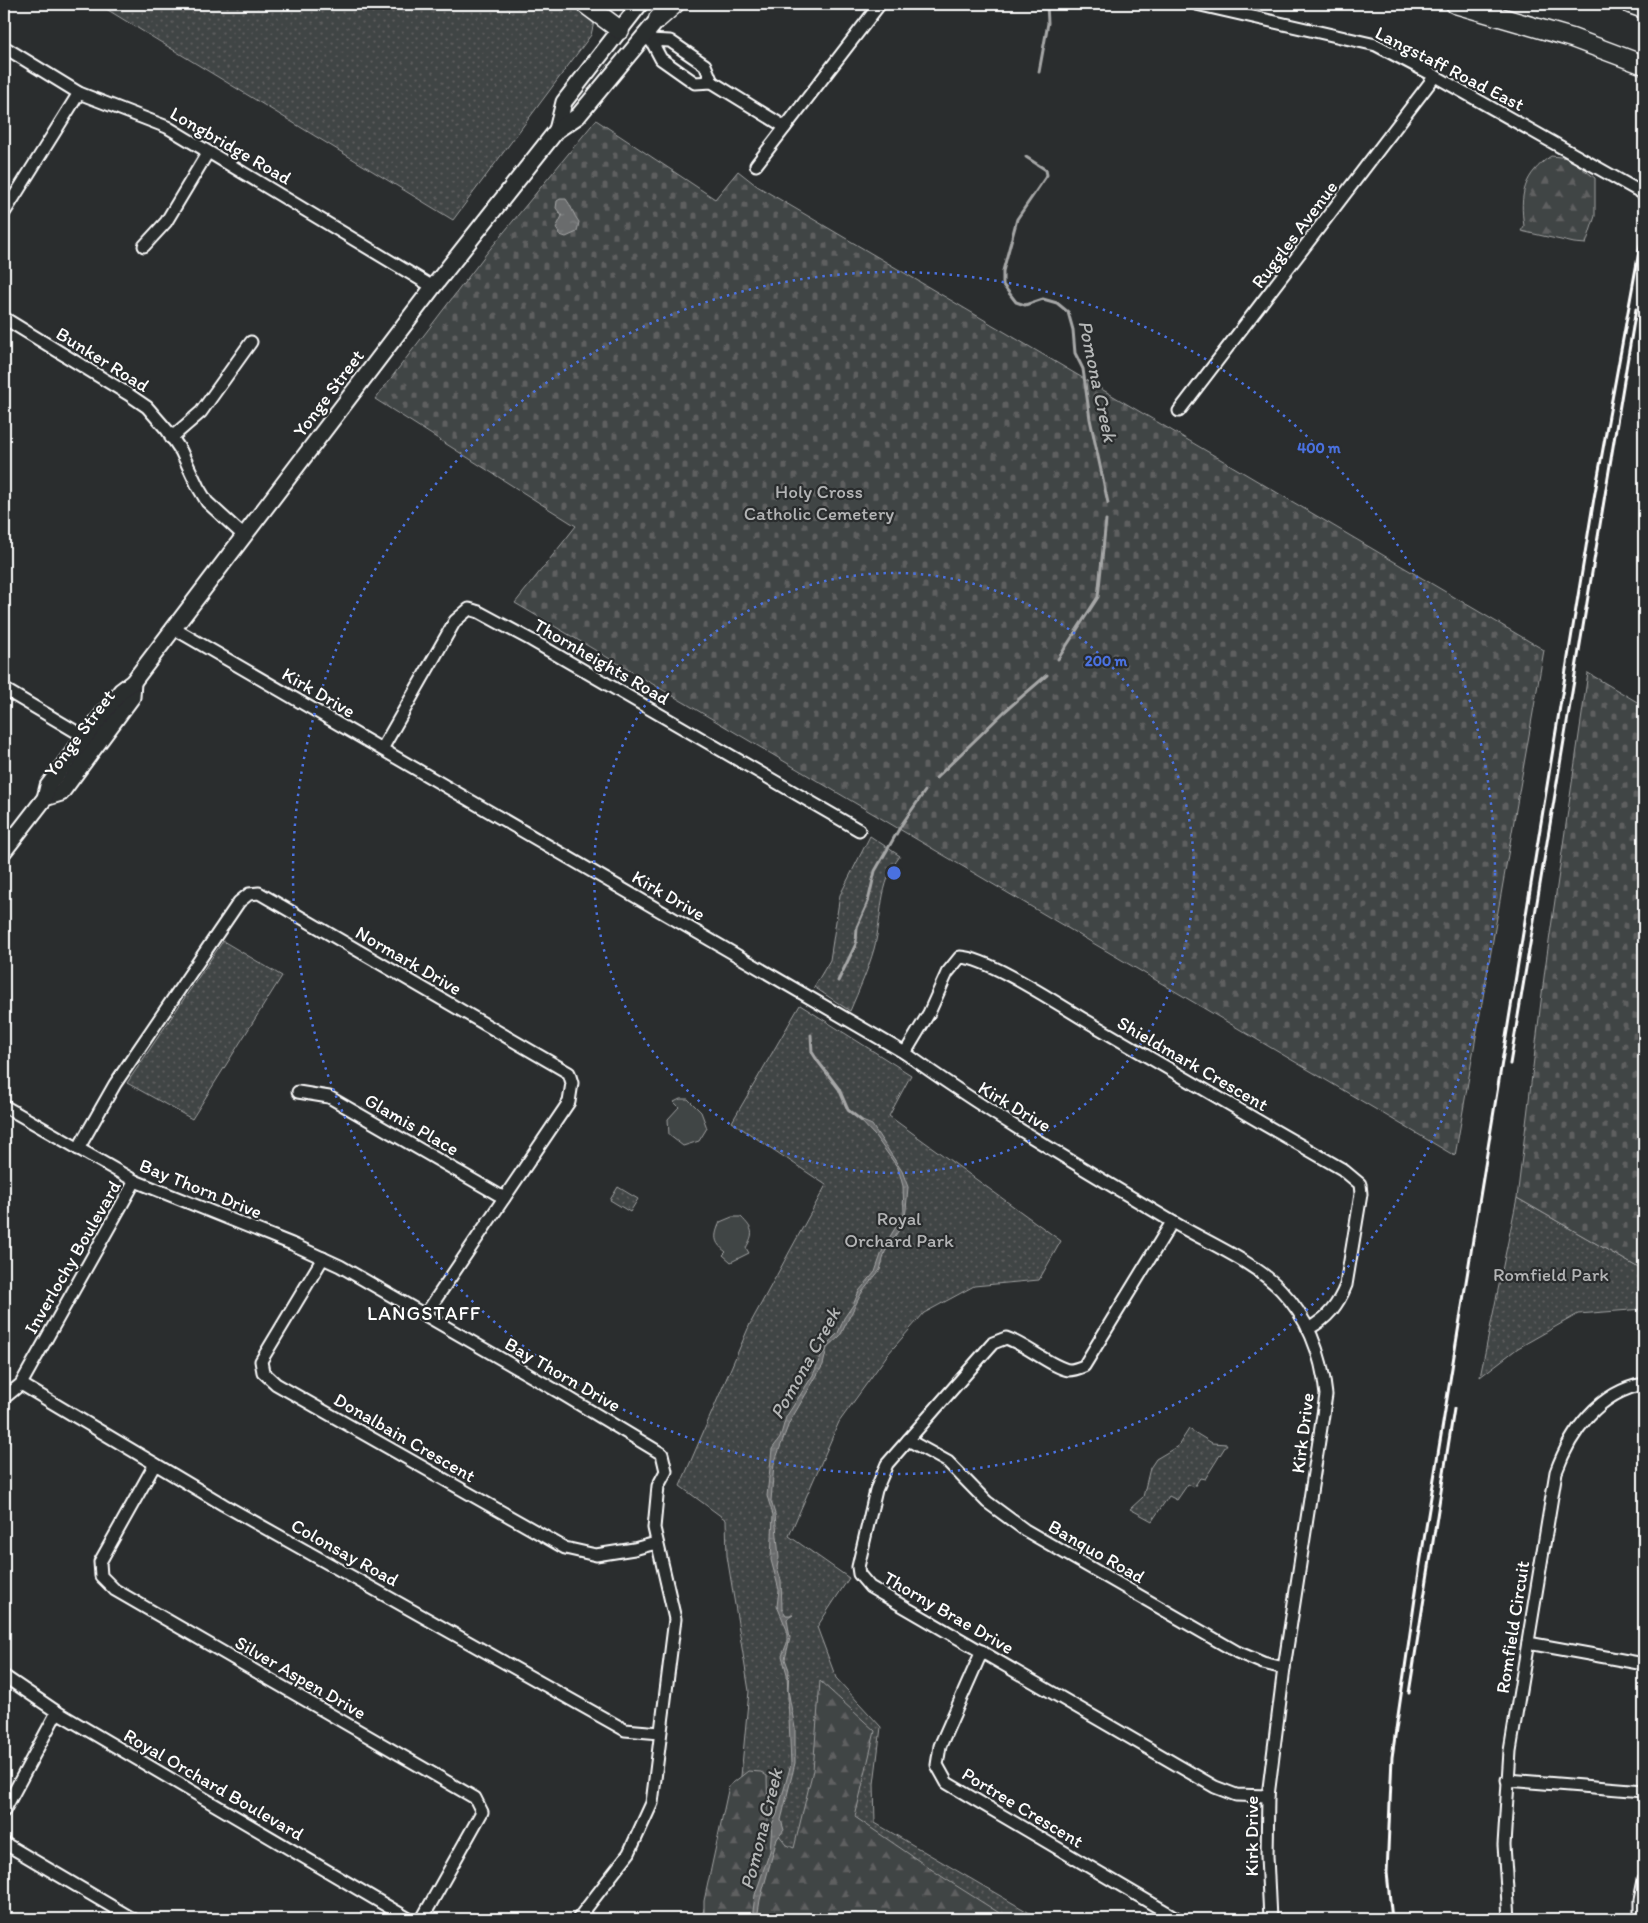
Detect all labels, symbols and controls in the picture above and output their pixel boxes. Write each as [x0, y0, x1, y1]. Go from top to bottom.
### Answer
street label: Langstaff Road East [1371, 21, 1528, 116]
street label: Longbridge Road [166, 101, 296, 190]
street label: Ruggles Avenue [1246, 176, 1342, 293]
water label: Pomona Creek [1073, 318, 1123, 446]
street label: Bunker Road [52, 322, 154, 397]
street label: Yonge Street [288, 345, 369, 442]
text: 400 m [1297, 439, 1341, 457]
park label: Holy Cross Catholic Cemetery [744, 480, 894, 525]
street label: Thornheights Road [530, 613, 674, 710]
text: 200 m [1085, 652, 1128, 670]
street label: Kirk Drive [278, 662, 360, 723]
street label: Yonge Street [39, 685, 120, 782]
centre of rings [885, 864, 903, 882]
street label: Kirk Drive [628, 865, 710, 926]
street label: Normark Drive [352, 921, 466, 1000]
street label: Shieldmark Crescent [1113, 1011, 1272, 1116]
street label: Kirk Drive [974, 1076, 1055, 1137]
street label: Glamis Place [360, 1088, 463, 1161]
street label: Bay Thorn Drive [136, 1153, 265, 1224]
street label: Inverlochy Boulevard [19, 1176, 126, 1338]
park label: Royal Orchard Park [844, 1207, 954, 1252]
park label: Romfield Park [1493, 1263, 1609, 1286]
district label: LANGSTAFF [367, 1301, 481, 1325]
water label: Pomona Creek [765, 1302, 846, 1423]
street label: Bay Thorn Drive [501, 1332, 625, 1417]
street label: Donalbain Crescent [330, 1388, 480, 1487]
street label: Kirk Drive [1286, 1392, 1319, 1475]
street label: Colonsay Road [287, 1513, 403, 1591]
street label: Banquo Road [1044, 1515, 1150, 1589]
street label: Romfield Circuit [1491, 1559, 1534, 1695]
street label: Thorny Brae Drive [880, 1566, 1018, 1659]
street label: Silver Aspen Drive [231, 1631, 370, 1724]
street label: Royal Orchard Boulevard [120, 1723, 308, 1845]
street label: Portree Crescent [958, 1762, 1088, 1853]
water label: Pomona Creek [734, 1764, 788, 1892]
street label: Kirk Drive [1240, 1796, 1263, 1876]

